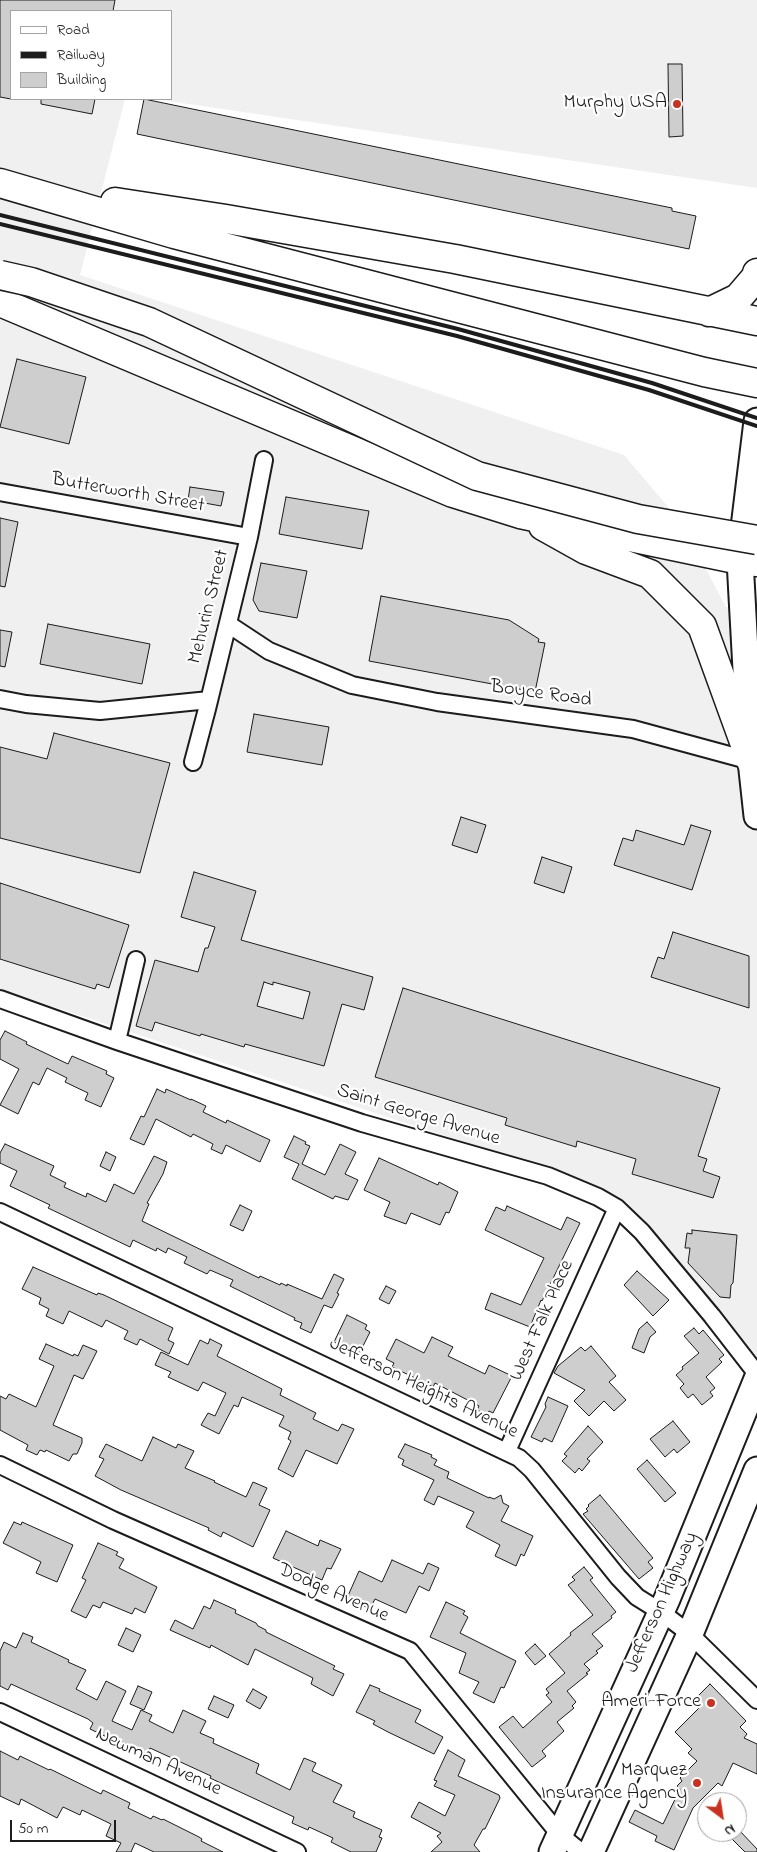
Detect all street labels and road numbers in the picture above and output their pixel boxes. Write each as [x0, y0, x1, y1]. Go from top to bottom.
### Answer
street label: Butterworth Street [50, 469, 206, 519]
street label: Mehurin Street [184, 547, 236, 667]
street label: Boyce Road [489, 676, 593, 714]
street label: Saint George Avenue [333, 1080, 503, 1152]
street label: West Falk Place [506, 1257, 580, 1385]
street label: Jefferson Heights Avenue [325, 1333, 521, 1445]
street label: Jefferson Highway [621, 1529, 705, 1677]
street label: Dodge Avenue [274, 1559, 392, 1629]
street label: Newman Avenue [91, 1723, 225, 1803]

